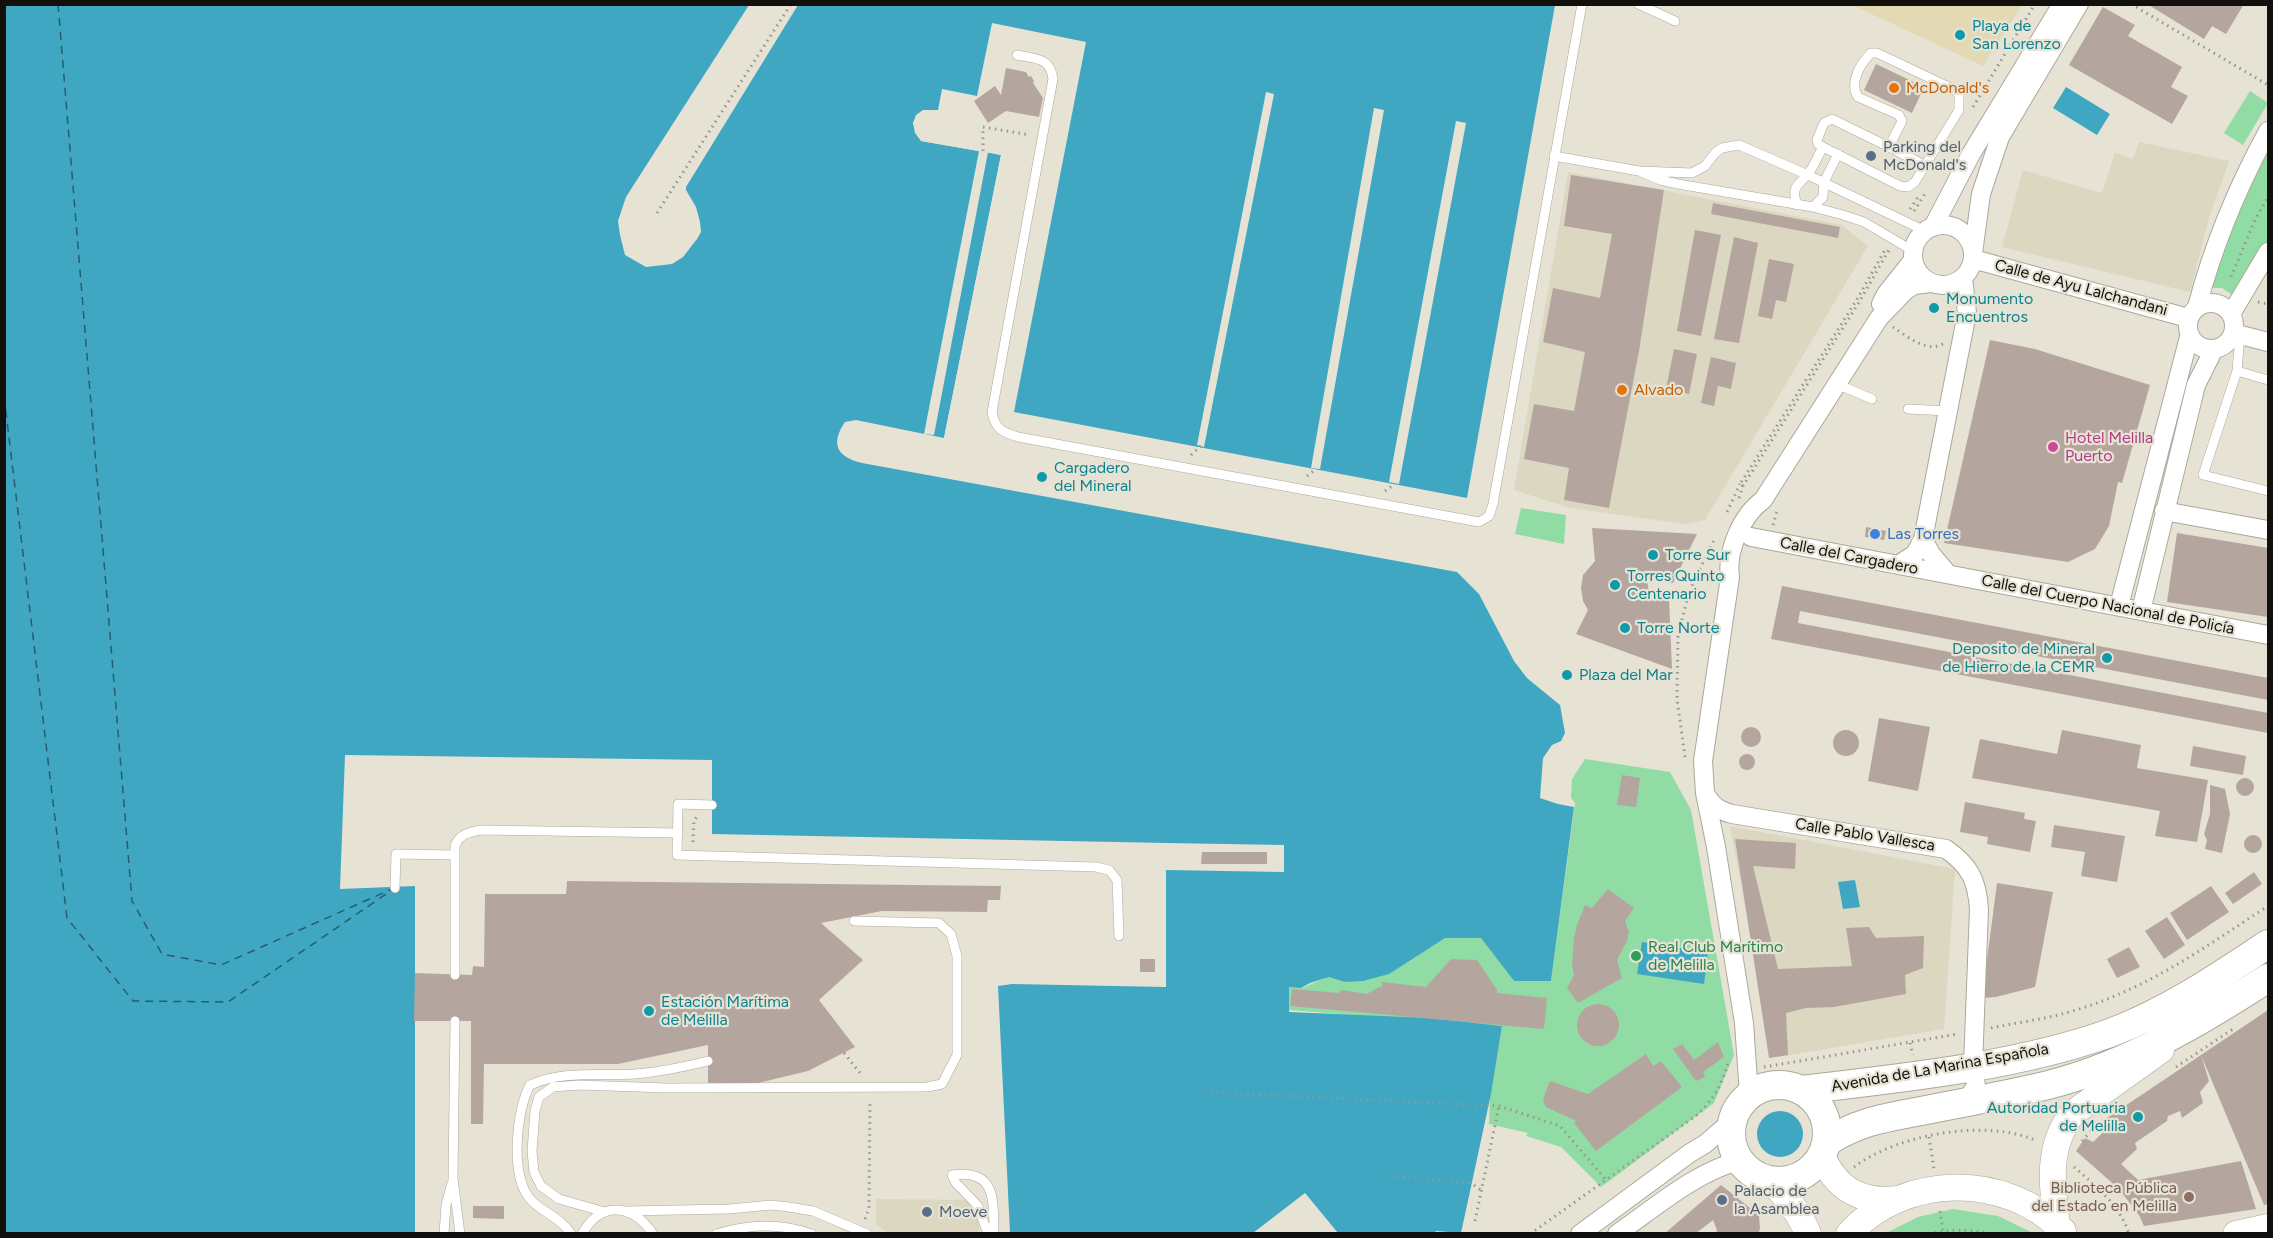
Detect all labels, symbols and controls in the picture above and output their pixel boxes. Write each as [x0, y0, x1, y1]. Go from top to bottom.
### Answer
place label: Playa de San Lorenzo [1972, 16, 2061, 54]
marker: Playa de San Lorenzo [1953, 28, 1967, 42]
place label: McDonald's [1906, 78, 1989, 98]
marker: McDonald's [1887, 81, 1901, 95]
place label: Parking del McDonald's [1883, 137, 1966, 175]
marker: Parking del McDonald's [1864, 149, 1878, 163]
street label: Calle de Ayu Lalchandani [1992, 256, 2170, 320]
place label: Monumento Encuentros [1946, 289, 2033, 327]
marker: Monumento Encuentros [1927, 301, 1941, 315]
place label: Alvado [1634, 380, 1683, 400]
marker: Alvado [1615, 383, 1629, 397]
place label: Hotel Melilla Puerto [2065, 428, 2153, 466]
marker: Hotel Melilla Puerto [2046, 440, 2060, 454]
place label: Cargadero del Mineral [1054, 458, 1132, 496]
marker: Cargadero del Mineral [1035, 470, 1049, 484]
place label: Las Torres [1887, 524, 1959, 544]
marker: Las Torres [1868, 527, 1882, 541]
street label: Calle del Cargadero [1778, 533, 1920, 579]
place label: Torre Sur [1665, 545, 1730, 565]
marker: Torre Sur [1646, 548, 1660, 562]
place label: Torres Quinto Centenario [1627, 566, 1724, 604]
street label: Calle del Cuerpo Nacional de Policía [1980, 571, 2236, 639]
marker: Torres Quinto Centenario [1608, 578, 1622, 592]
place label: Torre Norte [1637, 618, 1719, 638]
marker: Torre Norte [1618, 621, 1632, 635]
place label: Deposito de Mineral de Hierro de la CEMR [1942, 639, 2095, 677]
marker: Deposito de Mineral de Hierro de la CEMR [2100, 651, 2114, 665]
place label: Plaza del Mar [1579, 665, 1673, 685]
marker: Plaza del Mar [1560, 668, 1574, 682]
street label: Calle Pablo Vallesca [1794, 814, 1936, 856]
place label: Real Club Marítimo de Melilla [1648, 937, 1783, 975]
marker: Real Club Marítimo de Melilla [1629, 949, 1643, 963]
place label: Estación Marítima de Melilla [661, 992, 789, 1030]
marker: Estación Marítima de Melilla [642, 1004, 656, 1018]
street label: Avenida de La Marina Española [1830, 1039, 2050, 1097]
place label: Autoridad Portuaria de Melilla [1987, 1098, 2126, 1136]
marker: Autoridad Portuaria de Melilla [2131, 1110, 2145, 1124]
place label: Biblioteca Pública del Estado en Melilla [2031, 1178, 2177, 1216]
place label: Palacio de la Asamblea [1734, 1181, 1819, 1219]
marker: Biblioteca Pública del Estado en Melilla [2182, 1190, 2196, 1204]
marker: Palacio de la Asamblea [1715, 1193, 1729, 1207]
place label: Moeve [939, 1202, 987, 1222]
marker: Moeve [920, 1205, 934, 1219]

